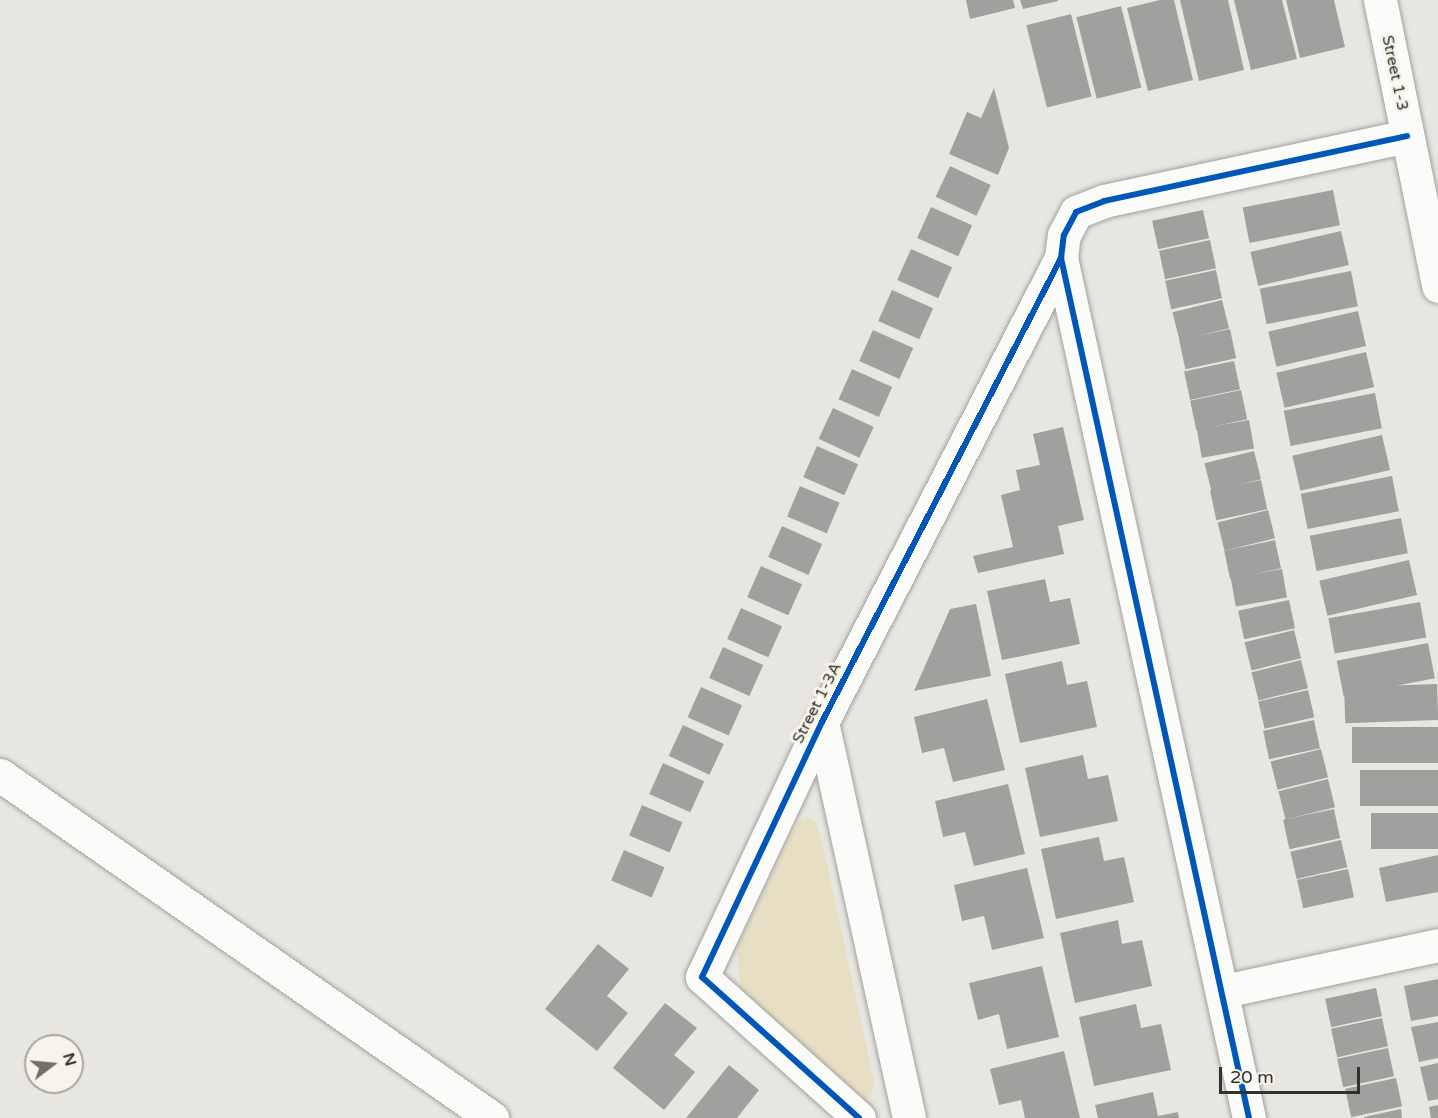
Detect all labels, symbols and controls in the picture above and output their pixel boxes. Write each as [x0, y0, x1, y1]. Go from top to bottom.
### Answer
street label: Street 1-3 [1378, 34, 1412, 112]
street label: Street 1-3A [788, 659, 846, 747]
north arrow [24, 1034, 84, 1094]
text: N [58, 1051, 81, 1069]
scale bar [1222, 1055, 1363, 1093]
text: 20 m [1230, 1066, 1274, 1088]

